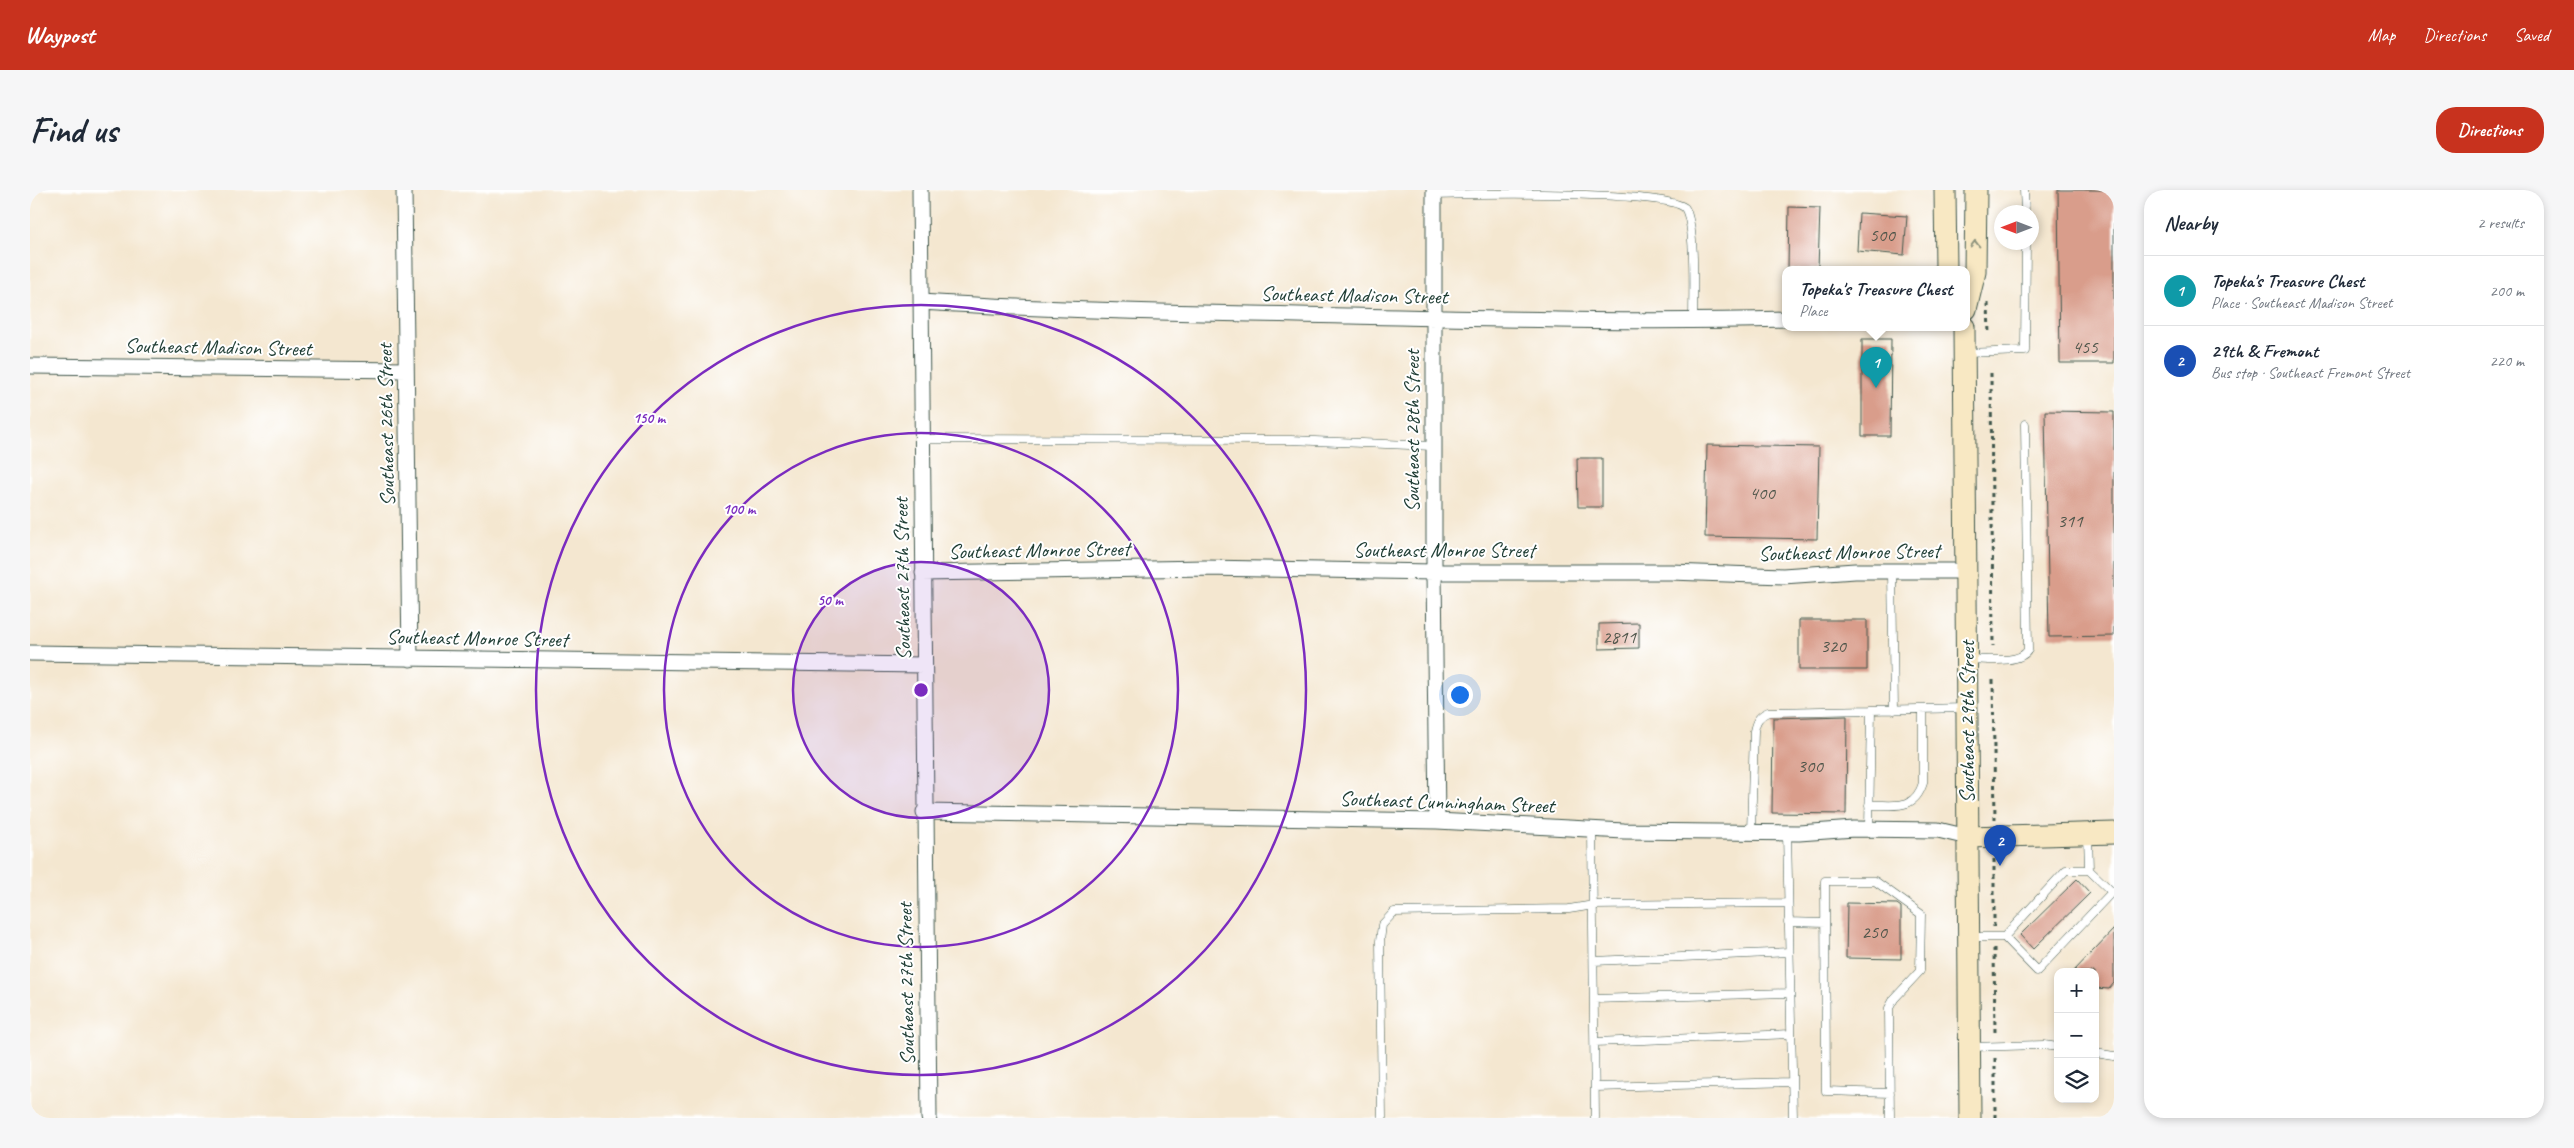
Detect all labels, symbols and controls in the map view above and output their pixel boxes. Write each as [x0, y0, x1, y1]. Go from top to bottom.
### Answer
text: Waypost [25, 20, 95, 50]
text: Map [2368, 24, 2395, 46]
text: Directions [2423, 24, 2486, 46]
text: Saved [2514, 24, 2549, 46]
button: Directions [2436, 107, 2544, 153]
text: Find us [30, 108, 117, 153]
north arrow [1994, 205, 2039, 250]
text: Nearby [2164, 210, 2217, 236]
text: 2 results [2477, 213, 2524, 233]
house number: 500 [1869, 223, 1896, 247]
one-way arrow [1970, 240, 1980, 248]
popup [1782, 266, 1970, 331]
text: Topeka's Treasure Chest [2211, 269, 2364, 293]
text: Topeka's Treasure Chest [1799, 277, 1953, 301]
street label: Southeast Madison Street [1260, 280, 1450, 310]
text: 1 [2176, 281, 2184, 301]
text: 200 m [2490, 281, 2524, 301]
text: Place · Southeast Madison Street [2211, 293, 2392, 313]
text: Place [1799, 301, 1827, 321]
street label: Southeast Madison Street [124, 332, 314, 362]
house number: 455 [2072, 335, 2099, 359]
text: 29th & Fremont [2211, 339, 2318, 363]
street label: Southeast 26th Street [372, 341, 400, 507]
pin: 1 [1860, 347, 1892, 388]
street label: Southeast 28th Street [1399, 348, 1425, 512]
text: 2 [2176, 351, 2184, 371]
text: 220 m [2490, 351, 2524, 371]
text: Bus stop · Southeast Fremont Street [2211, 363, 2410, 383]
text: 150 m [633, 409, 667, 428]
house number: 400 [1749, 481, 1776, 505]
street label: Southeast 27th Street [888, 495, 916, 661]
text: 100 m [723, 500, 757, 519]
house number: 311 [2057, 509, 2084, 533]
street label: Southeast Monroe Street [948, 535, 1133, 565]
street label: Southeast Monroe Street [1353, 537, 1538, 563]
street label: Southeast Monroe Street [1758, 537, 1943, 567]
text: 50 m [817, 591, 844, 610]
street label: Southeast Monroe Street [386, 623, 571, 653]
house number: 2811 [1602, 625, 1638, 649]
house number: 320 [1820, 634, 1847, 658]
street label: Southeast 29th Street [1954, 639, 1980, 803]
centre of rings [912, 681, 930, 699]
your location [1447, 682, 1473, 708]
house number: 300 [1797, 754, 1824, 778]
street label: Southeast Cunningham Street [1339, 785, 1557, 819]
pin: 2 [1984, 825, 2016, 866]
street label: Southeast 27th Street [892, 900, 920, 1066]
house number: 250 [1861, 920, 1888, 944]
map controls [2054, 968, 2099, 1103]
button: + [2054, 968, 2099, 1013]
button: − [2054, 1013, 2099, 1058]
button: layers [2054, 1058, 2099, 1103]

